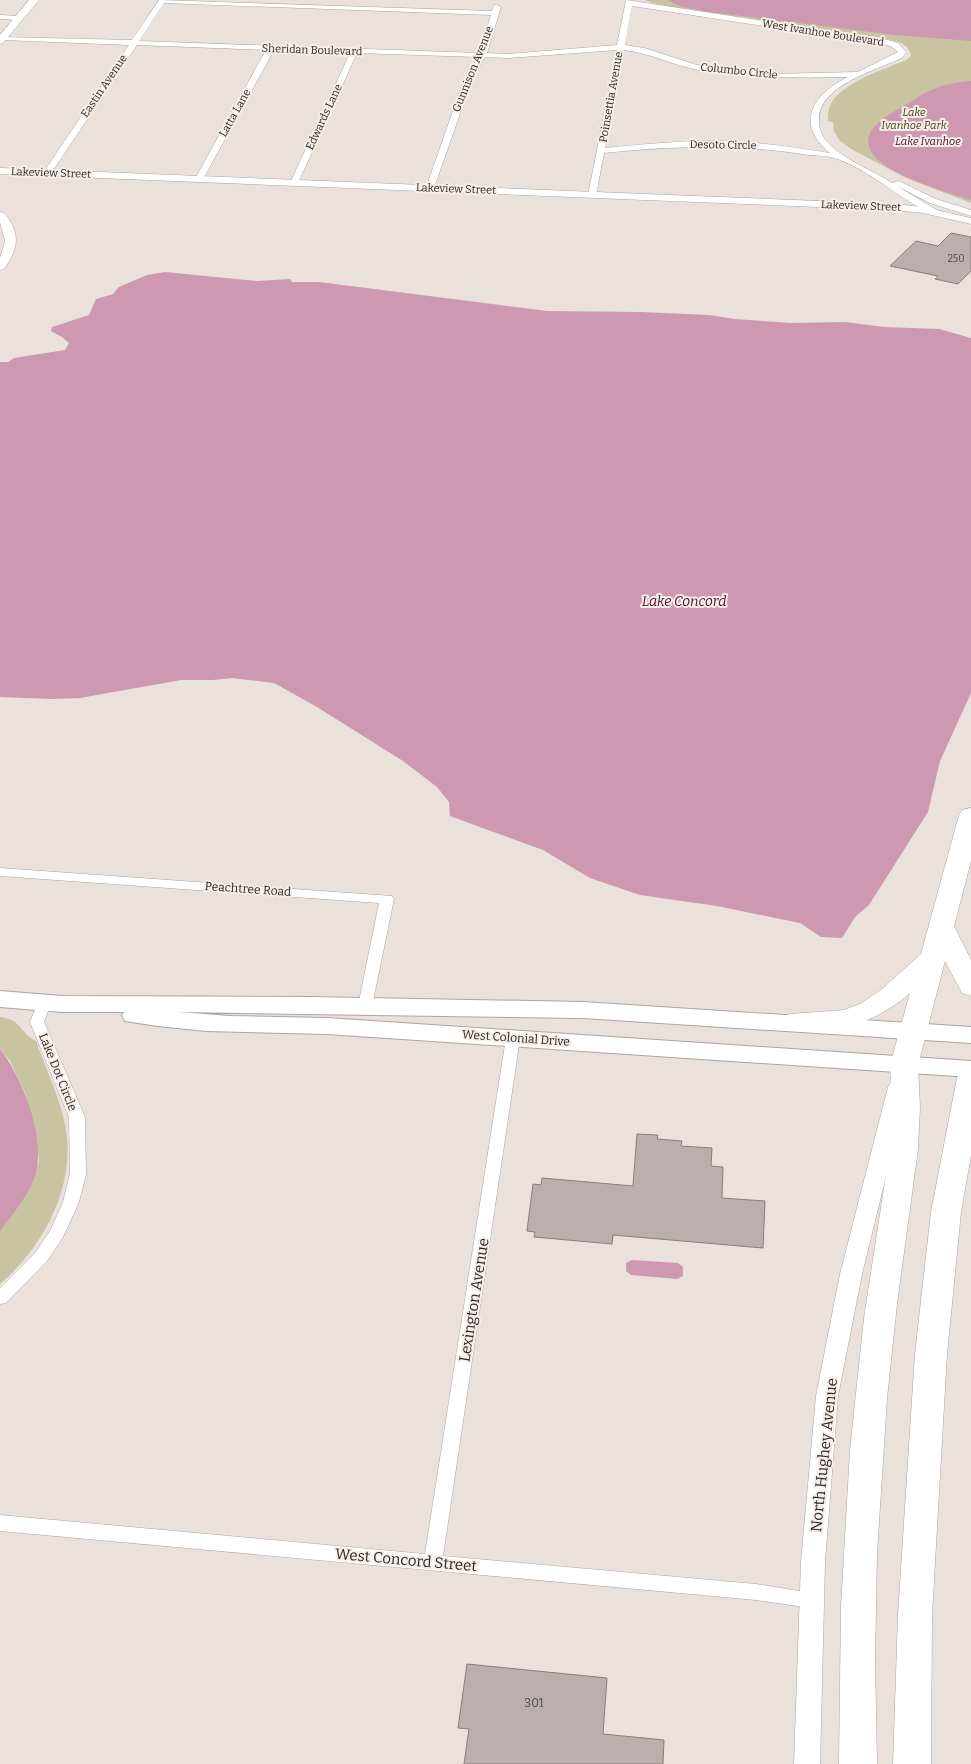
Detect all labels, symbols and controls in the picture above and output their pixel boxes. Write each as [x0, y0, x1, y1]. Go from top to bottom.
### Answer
street label: West Ivanhoe Boulevard [761, 17, 885, 49]
street label: Gunnison Avenue [450, 24, 496, 114]
street label: Sheridan Boulevard [261, 42, 363, 58]
street label: Poinsettia Avenue [597, 50, 625, 144]
street label: Eastin Avenue [78, 52, 130, 120]
street label: Columbo Circle [700, 60, 778, 82]
street label: Edwards Lane [303, 82, 345, 152]
street label: Latta Lane [216, 87, 254, 139]
park label: Lake Ivanhoe Park [881, 106, 948, 132]
water label: Lake Ivanhoe [895, 135, 961, 148]
street label: Desoto Circle [689, 138, 757, 152]
street label: Lakeview Street [11, 165, 91, 181]
street label: Lakeview Street [416, 181, 496, 197]
street label: Lakeview Street [821, 198, 901, 214]
house number: 250 [947, 253, 965, 265]
water label: Lake Concord [642, 593, 726, 610]
street label: Peachtree Road [204, 879, 292, 899]
street label: West Colonial Drive [462, 1027, 570, 1049]
street label: Lake Dot Circle [36, 1031, 80, 1113]
street label: Lexington Avenue [455, 1237, 493, 1363]
street label: North Hughey Avenue [807, 1377, 841, 1533]
street label: West Concord Street [334, 1545, 478, 1575]
house number: 301 [524, 1696, 544, 1710]

